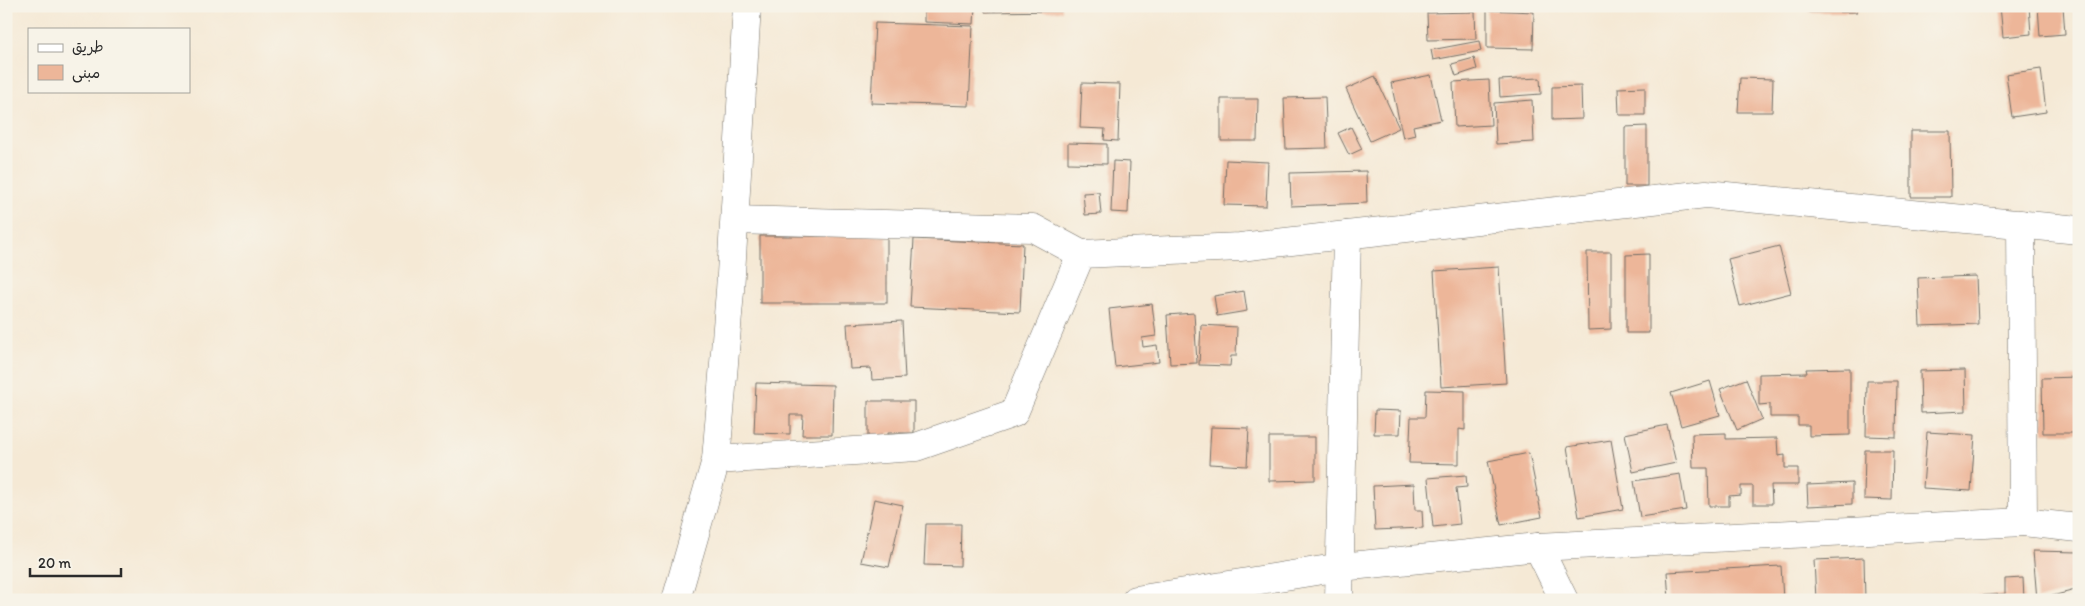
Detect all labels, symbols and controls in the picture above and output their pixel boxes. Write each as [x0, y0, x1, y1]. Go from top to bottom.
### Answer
legend [28, 28, 190, 92]
text: طريق [72, 38, 104, 56]
text: مبنى [72, 64, 100, 83]
scale bar [30, 546, 121, 578]
text: 20 m [38, 554, 72, 572]

